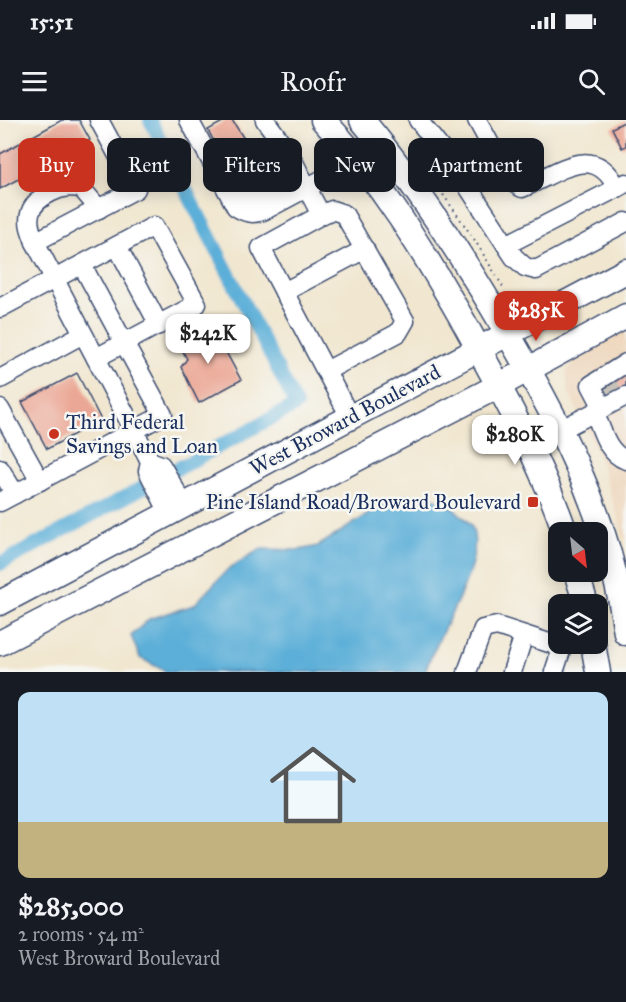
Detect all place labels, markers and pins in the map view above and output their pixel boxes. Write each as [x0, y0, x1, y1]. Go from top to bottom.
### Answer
pin: $285K [494, 291, 578, 342]
pin: $242K [166, 314, 250, 365]
place label: Third Federal Savings and Loan [66, 409, 218, 459]
pin: $280K [473, 415, 557, 466]
marker: Third Federal Savings and Loan [47, 427, 61, 441]
place label: Pine Island Road/Broward Boulevard [206, 489, 521, 515]
marker: Pine Island Road/Broward Boulevard [526, 495, 540, 509]

